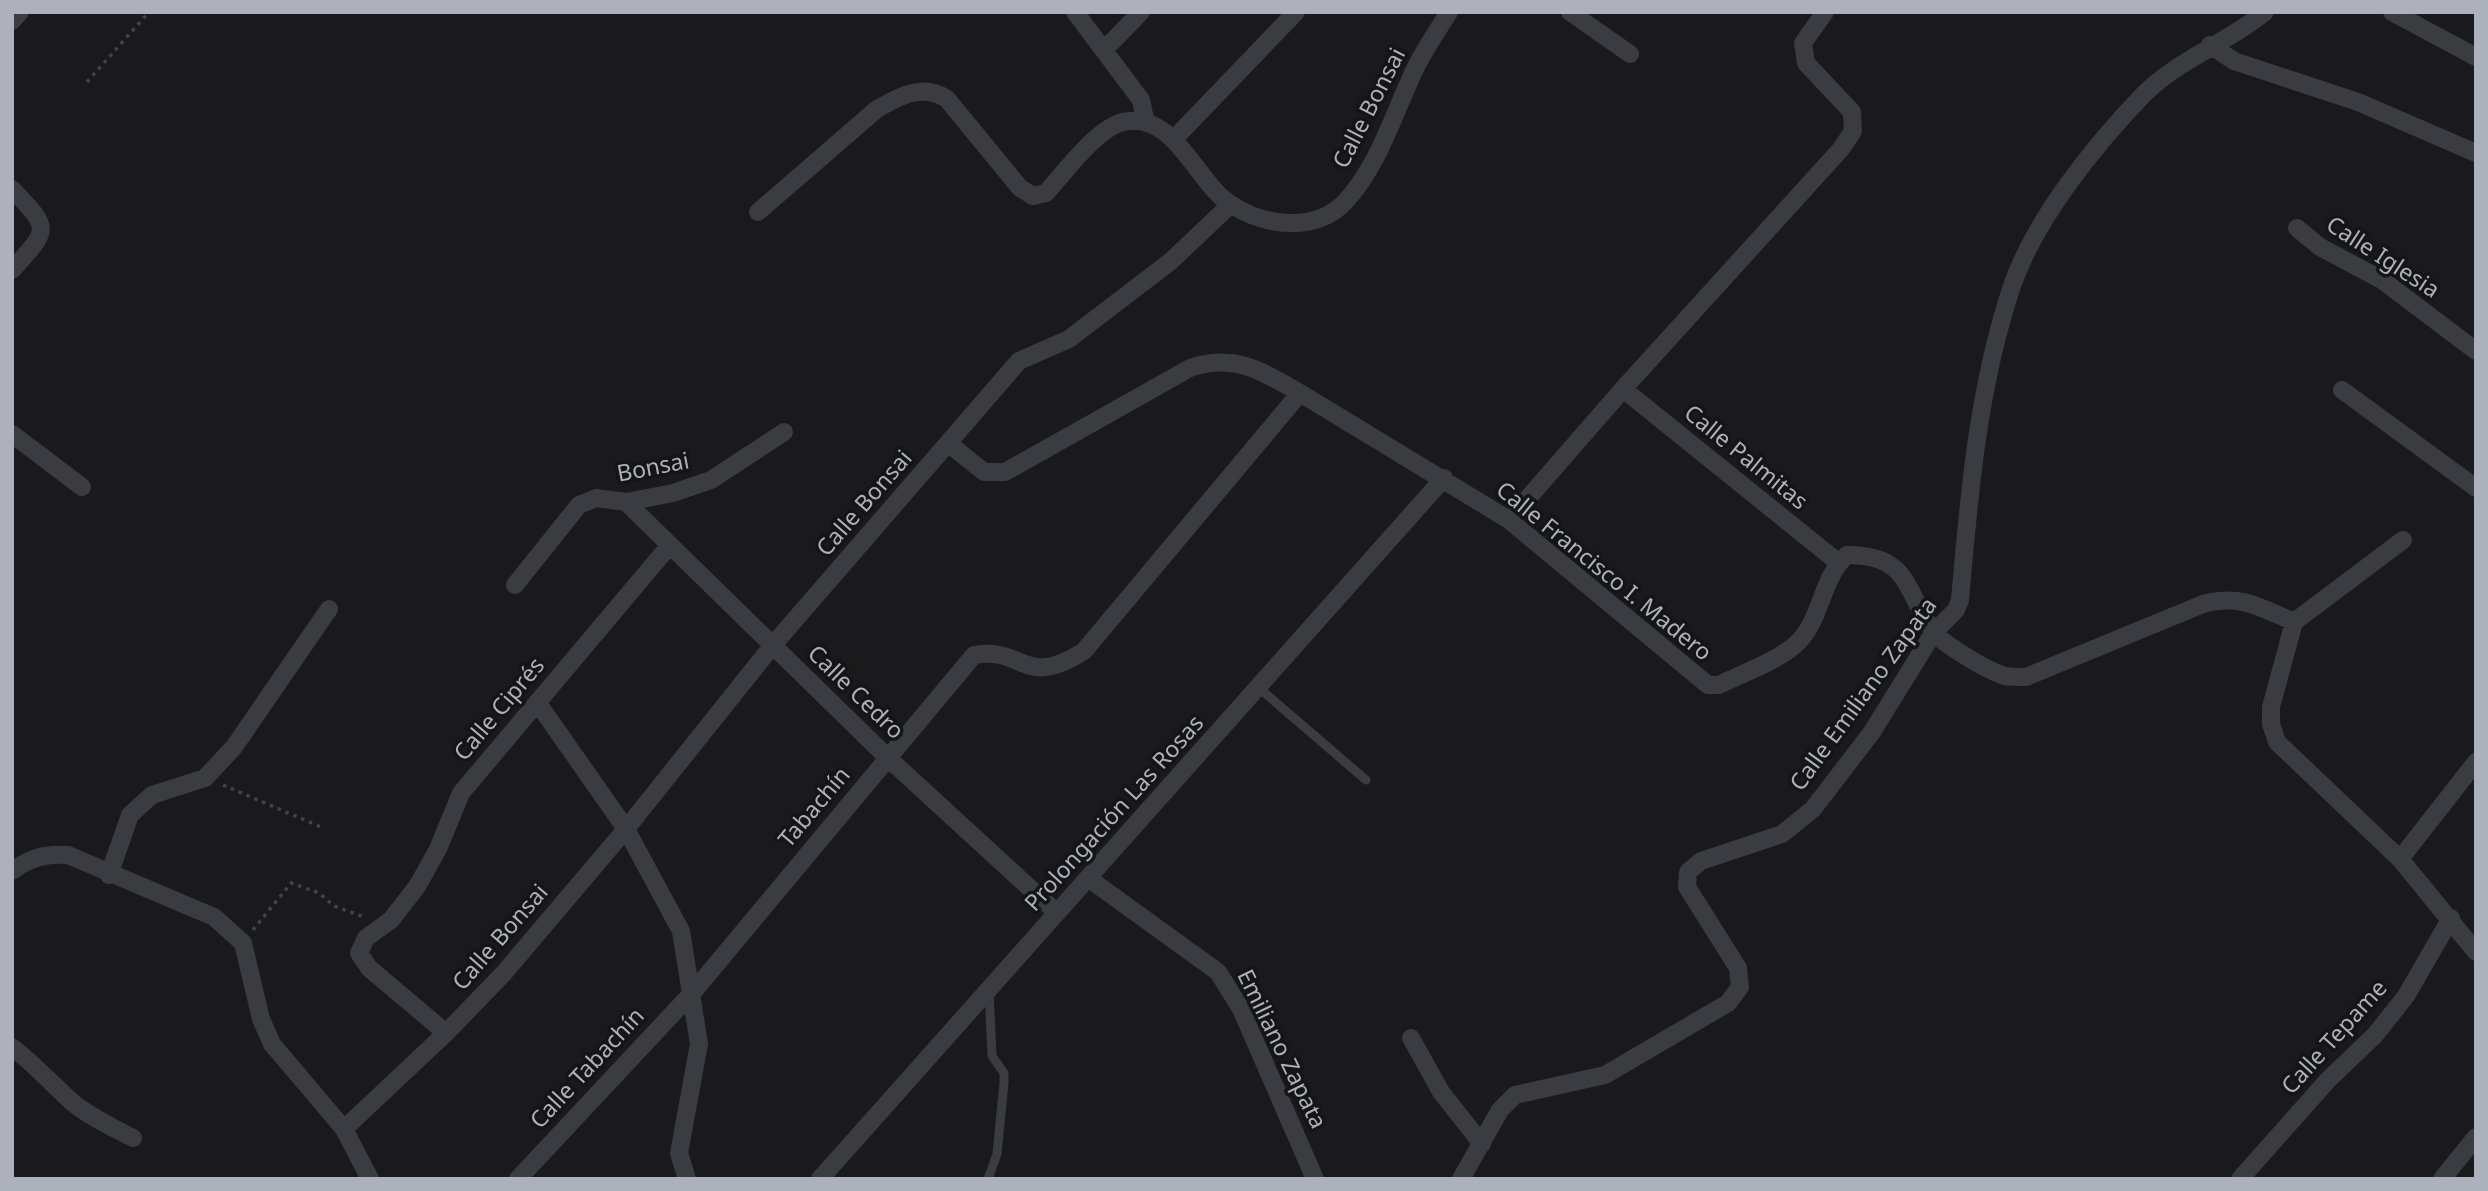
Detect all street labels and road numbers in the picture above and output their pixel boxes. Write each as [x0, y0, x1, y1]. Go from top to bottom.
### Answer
street label: Calle Bonsai [1324, 42, 1412, 173]
street label: Calle Iglesia [2321, 208, 2446, 305]
street label: Calle Palmitas [1678, 396, 1815, 516]
street label: Calle Bonsai [808, 442, 918, 562]
street label: Bonsai [614, 443, 692, 489]
street label: Calle Francisco I. Madero [1490, 473, 1719, 667]
street label: Calle Emiliano Zapata [1781, 590, 1943, 797]
street label: Calle Cedro [801, 637, 912, 745]
street label: Calle Ciprés [446, 650, 551, 767]
street label: Prolongación Las Rosas [1016, 707, 1210, 917]
street label: Tabachín [770, 759, 856, 854]
street label: Calle Bonsai [444, 876, 554, 996]
street label: Emiliano Zapata [1231, 964, 1335, 1134]
street label: Calle Tepame [2273, 972, 2393, 1101]
street label: Calle Tabachín [522, 1000, 651, 1135]

